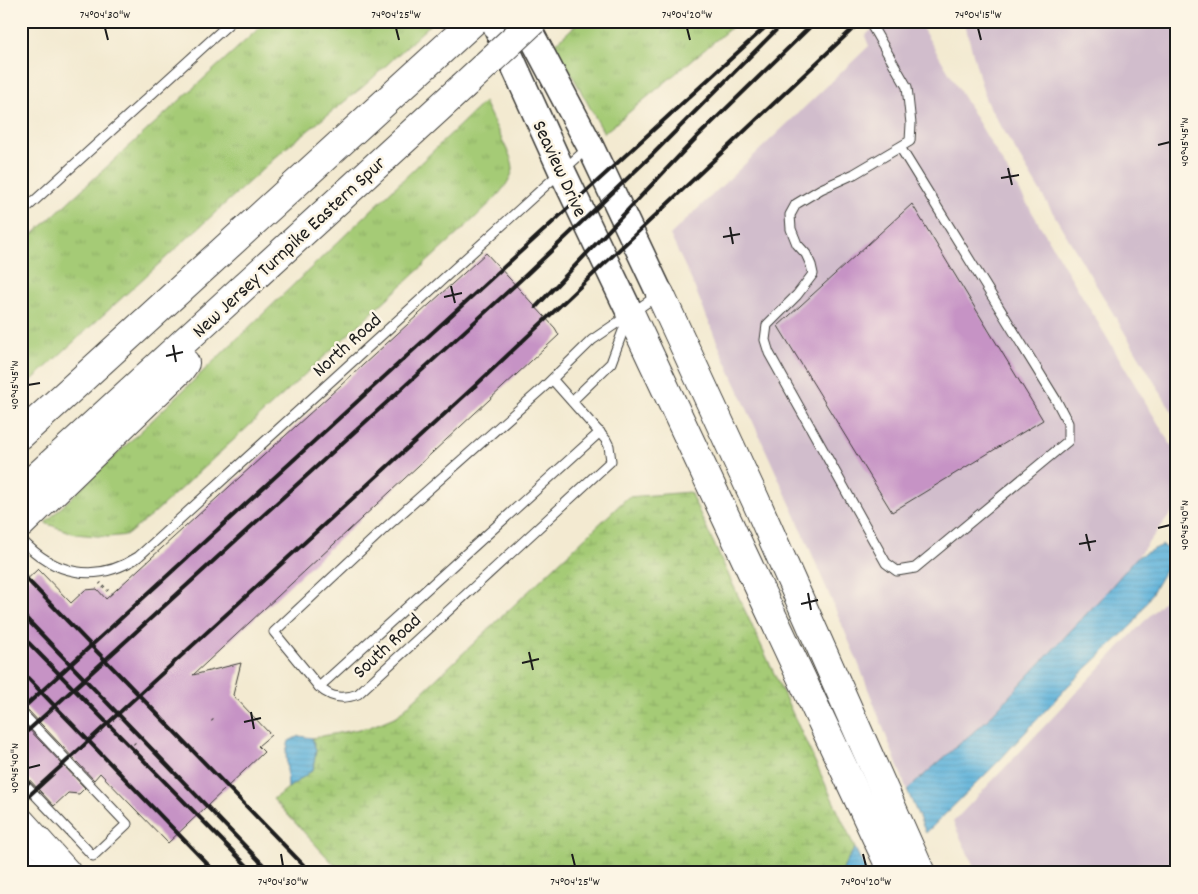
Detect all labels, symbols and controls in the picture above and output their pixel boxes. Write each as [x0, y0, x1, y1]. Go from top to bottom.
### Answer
text: 74°04'30"W [80, 7, 130, 24]
text: 74°04'25"W [371, 7, 421, 24]
text: 74°04'20"W [662, 7, 712, 24]
text: 74°04'15"W [955, 7, 1001, 24]
street label: Seaview Drive [524, 116, 593, 222]
text: 40°45'45"N [1177, 117, 1194, 167]
street label: New Jersey Turnpike Eastern Spur [187, 150, 394, 346]
street label: North Road [307, 307, 389, 385]
text: 40°45'45"N [7, 360, 24, 410]
text: 40°45'40"N [1177, 500, 1194, 550]
street label: South Road [347, 608, 429, 686]
text: 40°45'40"N [7, 743, 24, 793]
text: 74°04'30"W [258, 874, 308, 891]
text: 74°04'25"W [550, 874, 600, 891]
text: 74°04'20"W [841, 874, 891, 891]

